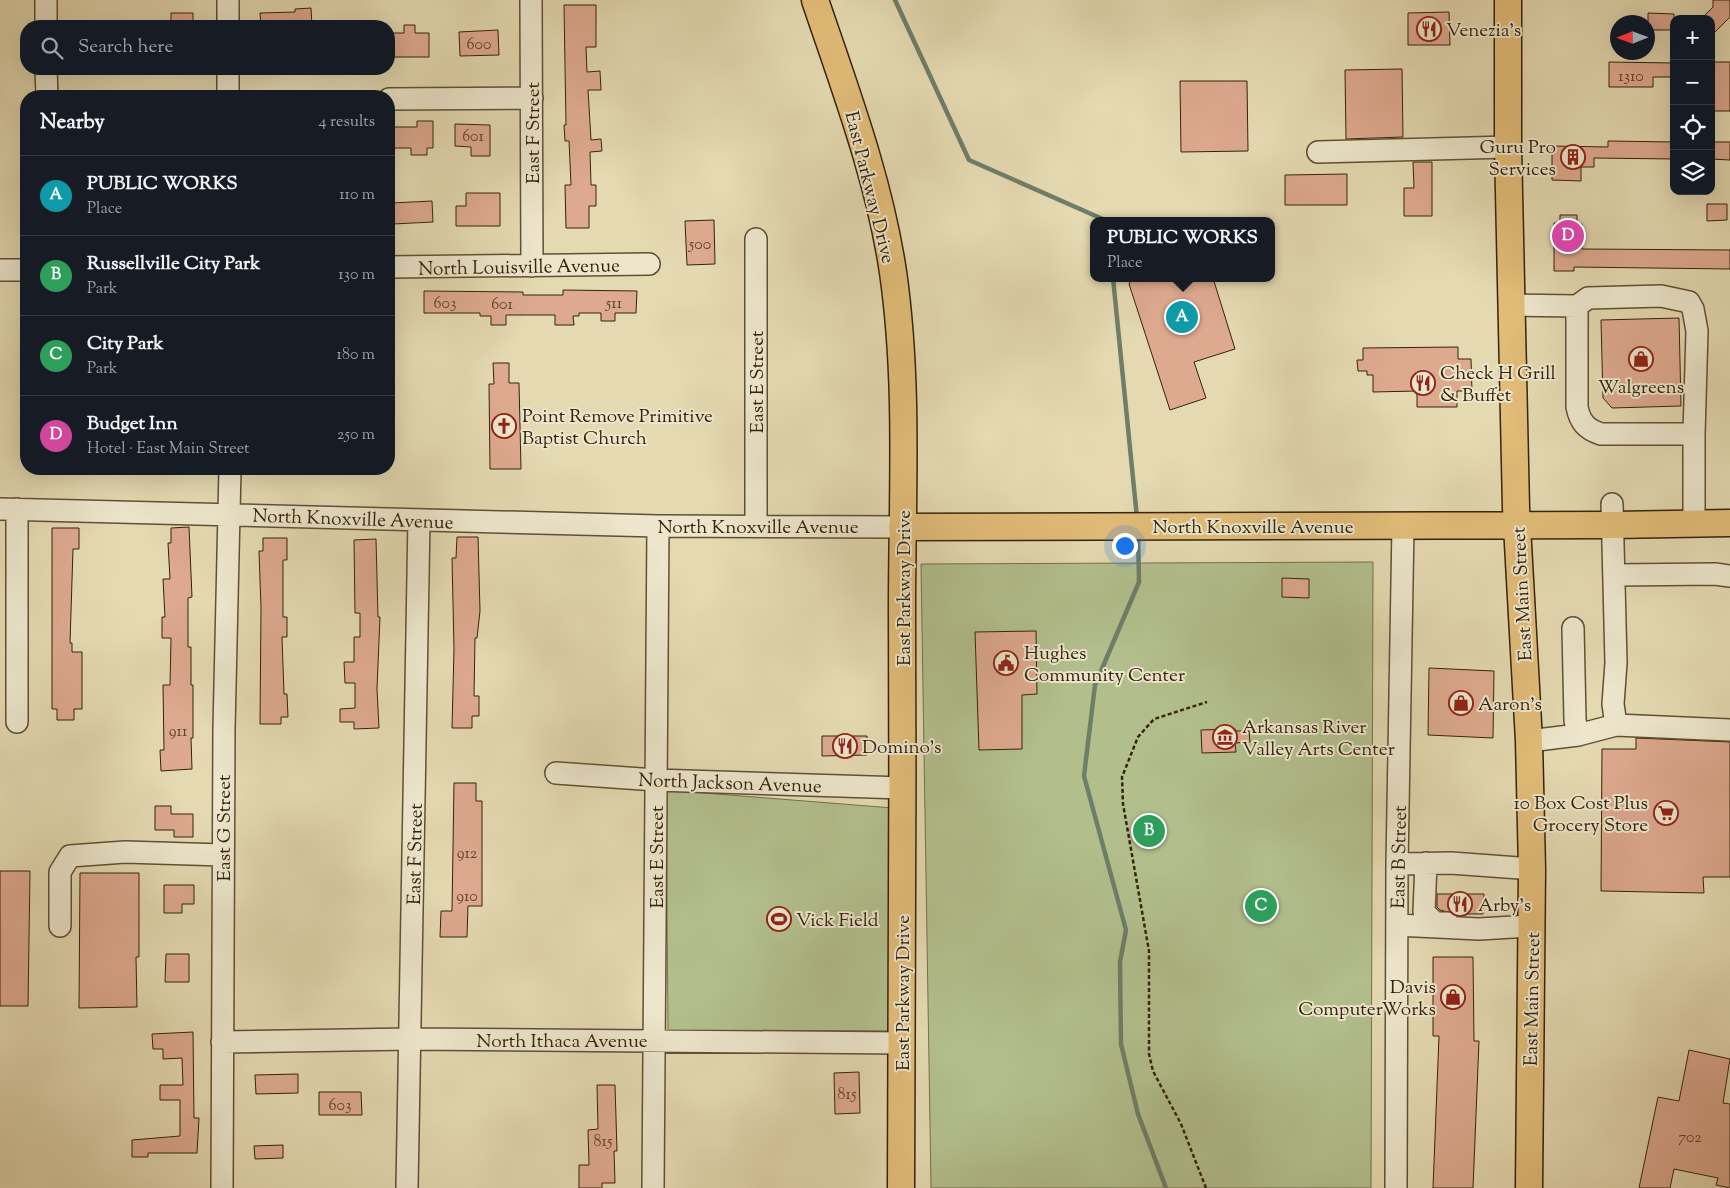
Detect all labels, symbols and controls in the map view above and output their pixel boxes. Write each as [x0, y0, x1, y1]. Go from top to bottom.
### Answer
north arrow [1610, 15, 1655, 60]
map controls [1670, 15, 1715, 195]
button: + [1670, 15, 1715, 60]
restaurant icon: Venezia's [1416, 16, 1442, 42]
place label: Venezia's [1446, 18, 1521, 45]
search box [20, 20, 395, 75]
icon: search [38, 34, 66, 62]
text: Search here [78, 34, 173, 61]
house number: 600 [467, 34, 491, 57]
button: − [1670, 60, 1715, 105]
house number: 1310 [1618, 66, 1644, 89]
street label: East F Street [521, 82, 548, 184]
button: locate [1670, 105, 1715, 150]
text: Nearby [40, 108, 105, 138]
street label: East Parkway Drive [837, 109, 901, 267]
text: 4 results [319, 111, 375, 134]
house number: 601 [462, 126, 484, 149]
place label: Guru Pro Services [1479, 135, 1556, 184]
building icon: Guru Pro Services [1560, 144, 1586, 170]
button: layers [1670, 150, 1715, 195]
text: PUBLIC WORKS [87, 171, 238, 198]
text: A [50, 184, 63, 207]
text: 110 m [339, 184, 375, 207]
text: Place [87, 198, 122, 221]
popup [1090, 217, 1275, 282]
pin: D [1552, 217, 1584, 255]
text: PUBLIC WORKS [1107, 225, 1258, 252]
house number: 500 [688, 234, 711, 257]
text: Russellville City Park [87, 251, 260, 278]
text: Place [1107, 252, 1143, 275]
street label: North Louisville Avenue [418, 253, 620, 284]
text: B [51, 264, 61, 287]
text: 130 m [338, 264, 375, 287]
text: Park [87, 278, 118, 301]
house number: 603 [434, 293, 456, 316]
house number: 511 [605, 293, 623, 316]
house number: 601 [491, 294, 513, 317]
pin: A [1166, 298, 1198, 336]
street label: East E Street [745, 330, 772, 433]
text: City Park [87, 331, 164, 358]
text: C [50, 344, 62, 367]
text: 180 m [336, 344, 375, 367]
shop icon: Walgreens [1628, 346, 1654, 372]
text: Park [87, 358, 118, 381]
place label: Check H Grill & Buffet [1440, 361, 1556, 410]
restaurant icon: Check H Grill & Buffet [1410, 370, 1436, 396]
place label: Walgreens [1598, 375, 1684, 402]
place label: Point Remove Primitive Baptist Church [522, 404, 713, 453]
text: Budget Inn [87, 411, 178, 438]
church icon: Point Remove Primitive Baptist Church [491, 413, 517, 439]
text: D [50, 424, 62, 447]
text: 250 m [337, 424, 375, 447]
text: Hotel · East Main Street [87, 438, 250, 461]
street label: North Knoxville Avenue [252, 503, 454, 538]
street label: East Parkway Drive [892, 510, 919, 666]
street label: North Knoxville Avenue [657, 515, 859, 542]
street label: North Knoxville Avenue [1152, 515, 1354, 542]
street label: East Main Street [1506, 526, 1540, 662]
your location [1112, 533, 1138, 559]
place label: Hughes Community Center [1024, 641, 1185, 690]
public building icon: Hughes Community Center [993, 650, 1019, 676]
shop icon: Aaron's [1448, 690, 1474, 716]
place label: Aaron's [1478, 692, 1542, 719]
place label: Arkansas River Valley Arts Center [1242, 715, 1395, 764]
house number: 911 [169, 721, 188, 744]
museum icon: Arkansas River Valley Arts Center [1212, 724, 1238, 750]
restaurant icon: Domino's [832, 733, 858, 759]
place label: Domino's [862, 735, 941, 762]
street label: North Jackson Avenue [638, 768, 822, 801]
street label: East G Street [212, 774, 239, 881]
place label: 10 Box Cost Plus Grocery Store [1514, 791, 1648, 840]
supermarket icon: 10 Box Cost Plus Grocery Store [1653, 800, 1679, 826]
street label: East F Street [402, 802, 431, 905]
street label: East E Street [645, 805, 672, 908]
street label: East B Street [1386, 805, 1415, 909]
pin: B [1133, 812, 1165, 850]
house number: 912 [457, 843, 478, 866]
house number: 910 [456, 886, 478, 909]
pin: C [1245, 887, 1277, 925]
restaurant icon: Arby's [1447, 891, 1473, 917]
place label: Arby's [1478, 893, 1531, 920]
sports icon: Vick Field [766, 906, 792, 932]
place label: Vick Field [796, 908, 879, 935]
street label: East Parkway Drive [891, 915, 918, 1071]
street label: East Main Street [1519, 931, 1548, 1066]
place label: Davis ComputerWorks [1298, 975, 1436, 1024]
shop icon: Davis ComputerWorks [1440, 984, 1466, 1010]
street label: North Ithaca Avenue [476, 1029, 648, 1056]
house number: 815 [838, 1084, 857, 1107]
house number: 603 [329, 1095, 351, 1118]
house number: 702 [1678, 1127, 1702, 1150]
house number: 815 [594, 1131, 613, 1154]

